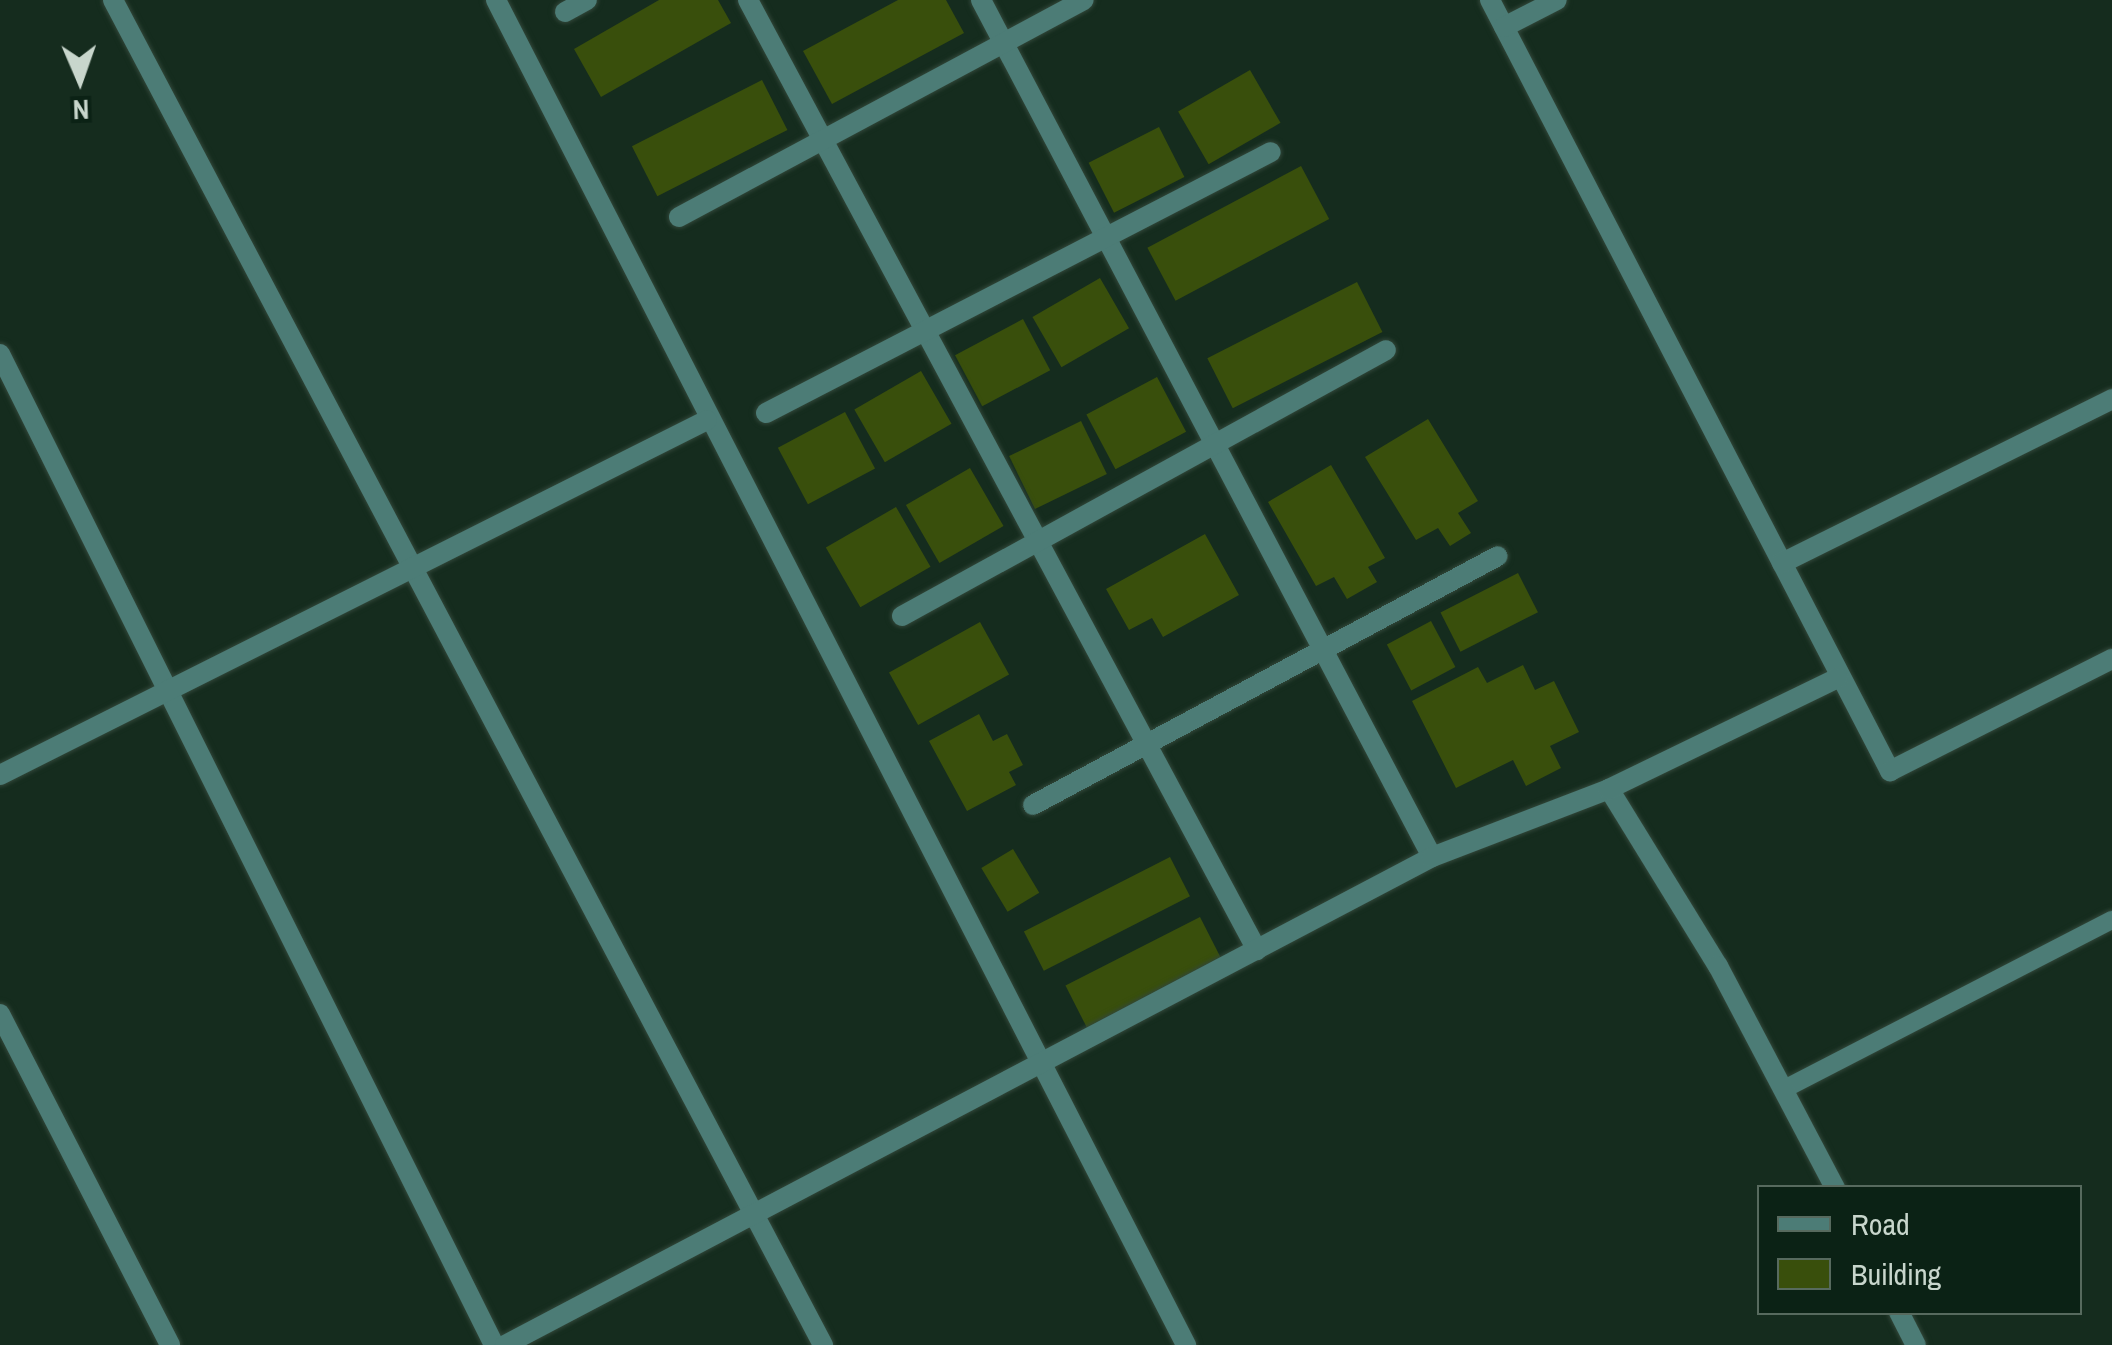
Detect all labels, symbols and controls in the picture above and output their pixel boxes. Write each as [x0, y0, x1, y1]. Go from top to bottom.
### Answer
north arrow [30, 30, 130, 130]
text: N [72, 91, 90, 129]
legend [1757, 1185, 2082, 1315]
text: Road [1851, 1204, 1910, 1244]
text: Building [1851, 1254, 1941, 1294]

